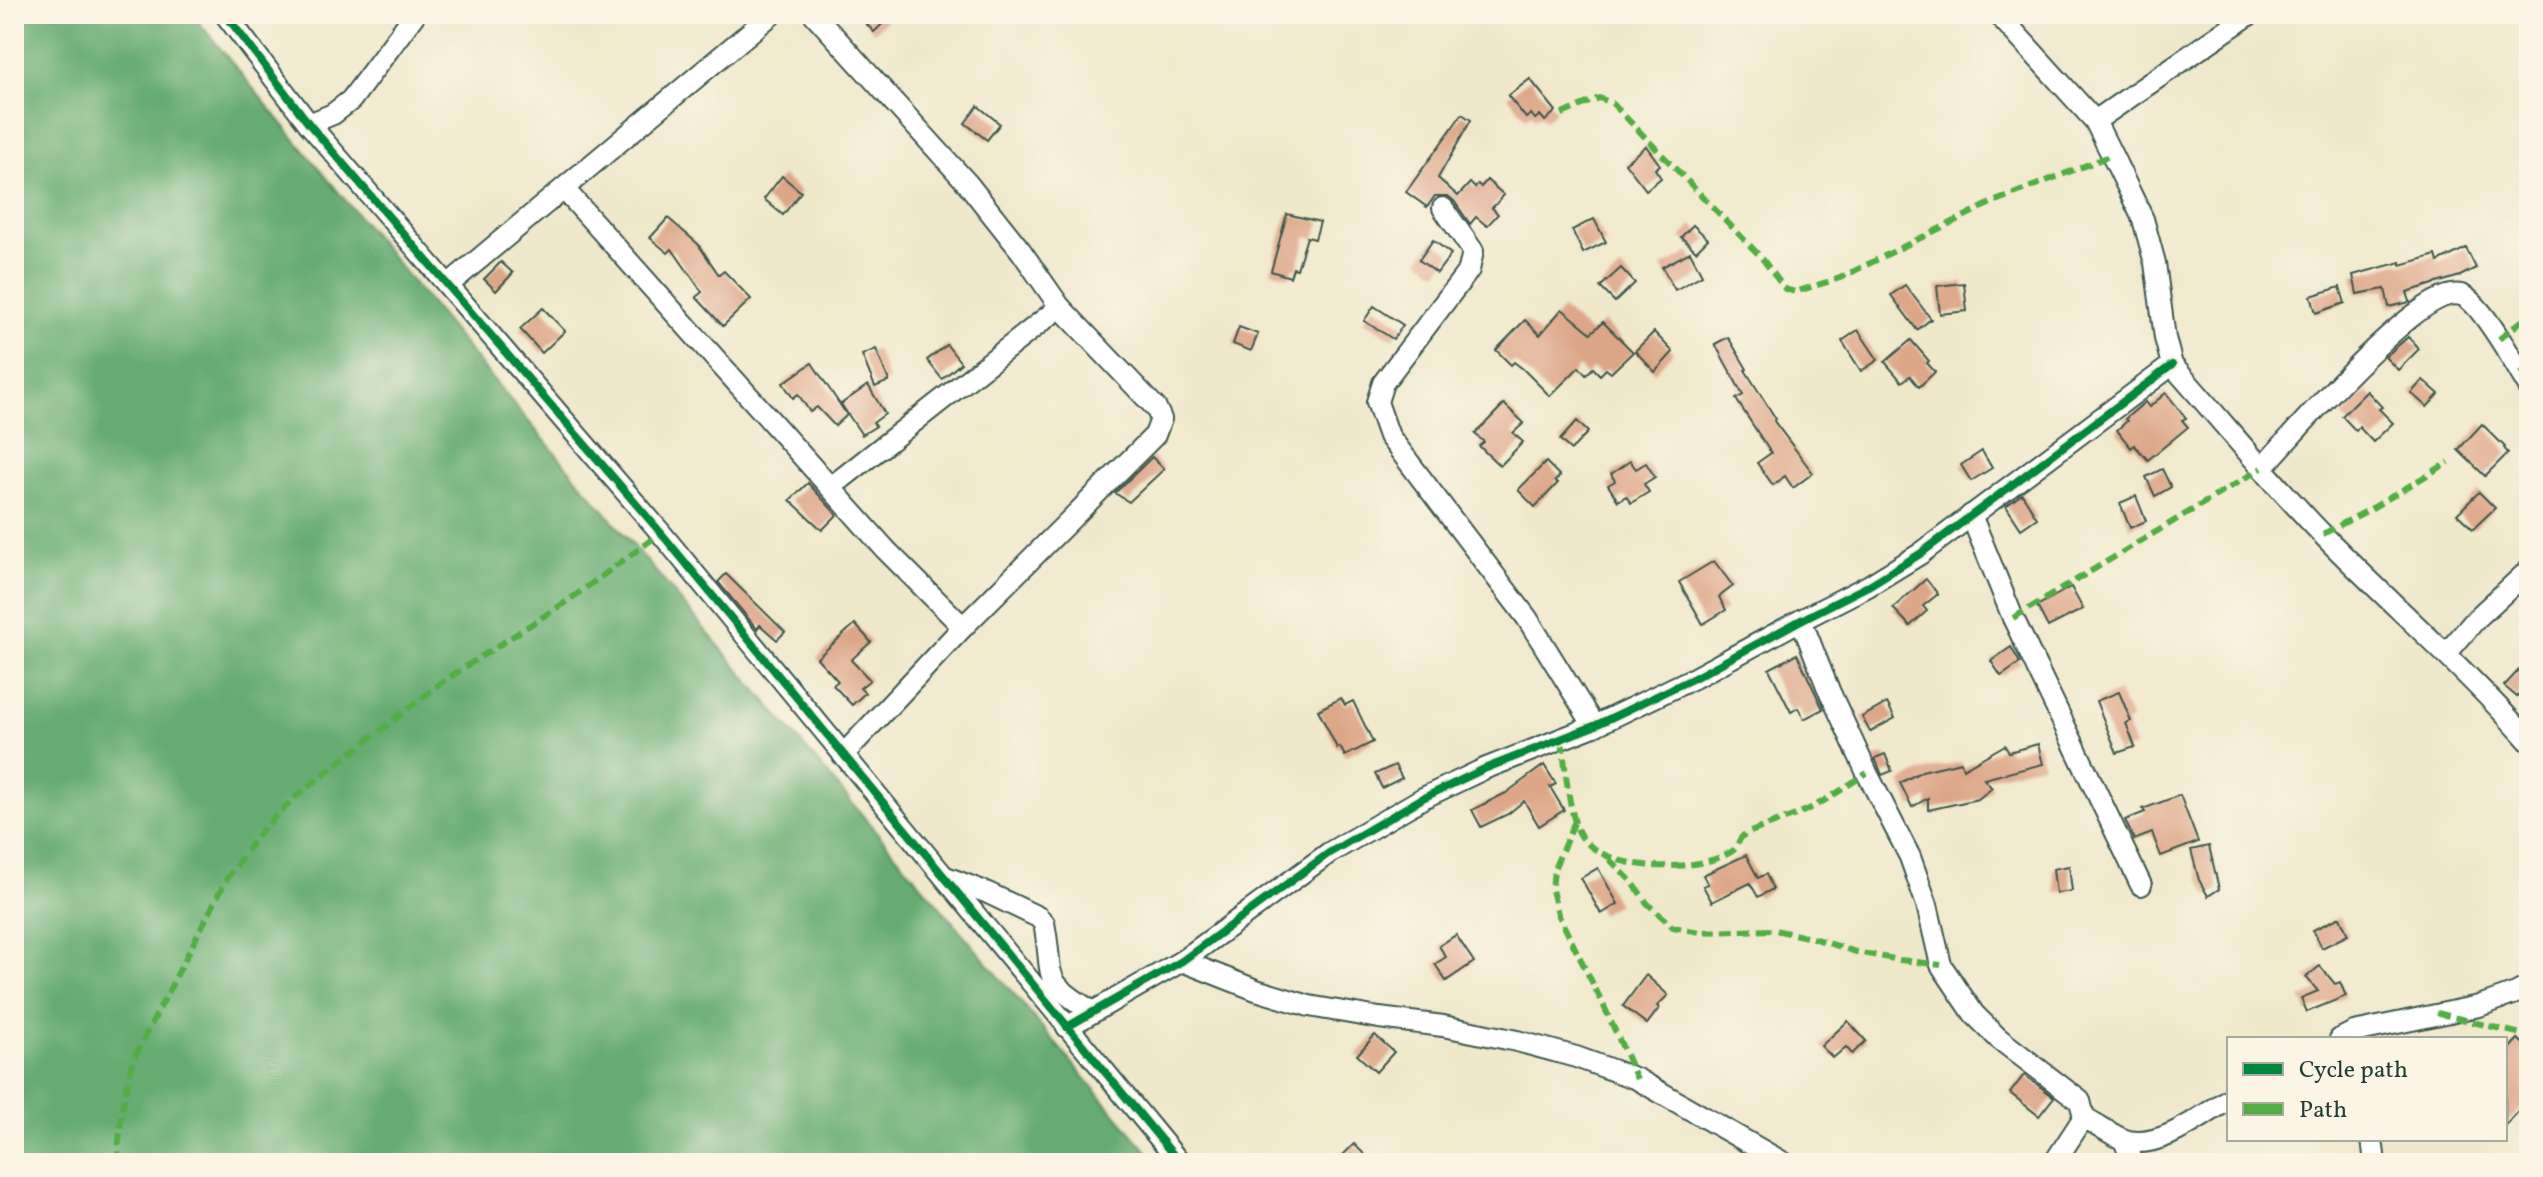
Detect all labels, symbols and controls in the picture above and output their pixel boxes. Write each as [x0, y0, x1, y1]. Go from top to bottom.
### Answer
legend [2227, 1037, 2507, 1141]
text: Cycle path [2299, 1054, 2408, 1088]
text: Path [2299, 1094, 2347, 1128]

